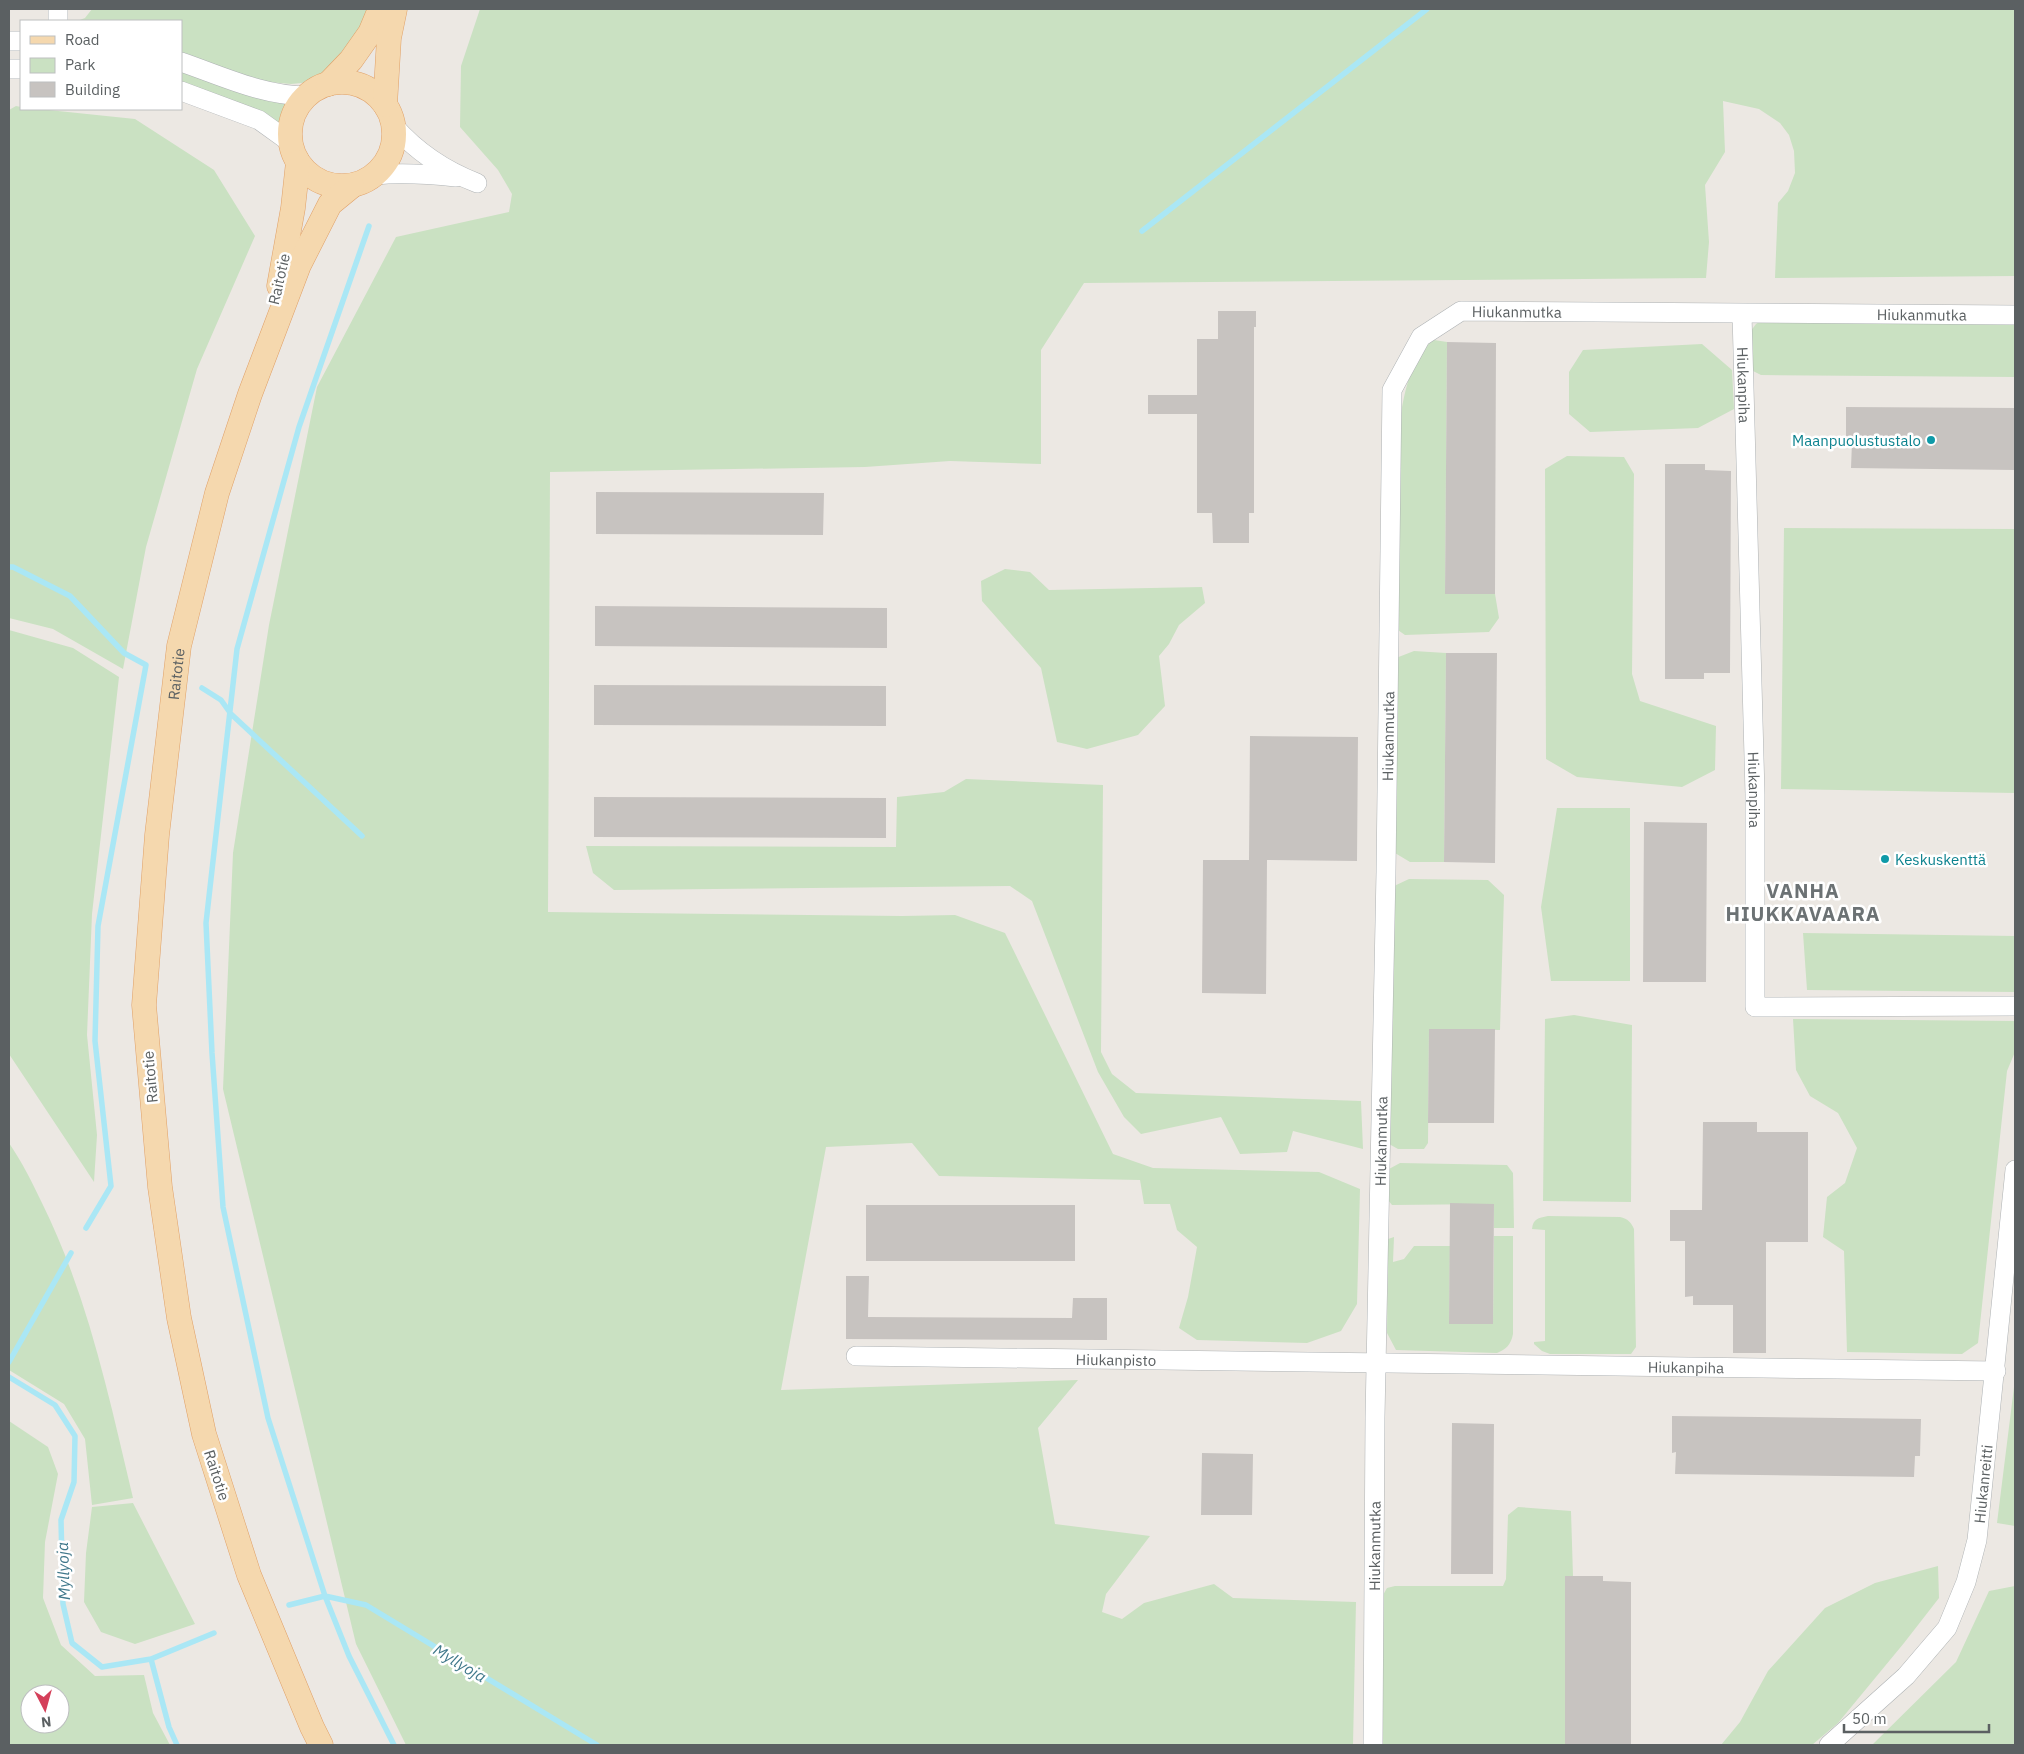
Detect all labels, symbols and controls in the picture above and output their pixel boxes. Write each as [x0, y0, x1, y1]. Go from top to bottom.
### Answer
legend [20, 20, 182, 110]
text: Road [65, 30, 100, 49]
text: Park [65, 55, 95, 74]
text: Building [65, 80, 120, 99]
street label: Raitotie [264, 251, 294, 307]
street label: Hiukanmutka [1472, 302, 1562, 321]
street label: Hiukanmutka [1877, 305, 1967, 324]
street label: Hiukanpiha [1733, 347, 1754, 423]
place label: Maanpuolustustalo [1792, 431, 1921, 450]
marker: Maanpuolustustalo [1925, 434, 1937, 446]
street label: Raitotie [163, 647, 188, 701]
street label: Hiukanmutka [1378, 691, 1398, 781]
street label: Hiukanpiha [1744, 751, 1765, 828]
place label: Keskuskenttä [1895, 850, 1986, 869]
marker: Keskuskenttä [1879, 853, 1891, 865]
district label: VANHA HIUKKAVAARA [1725, 877, 1881, 927]
street label: Raitotie [138, 1050, 162, 1104]
street label: Hiukanmutka [1370, 1096, 1391, 1186]
street label: Hiukanpisto [1076, 1349, 1156, 1369]
street label: Hiukanpiha [1648, 1357, 1724, 1377]
street label: Hiukanreitti [1969, 1444, 1996, 1524]
street label: Raitotie [200, 1447, 234, 1503]
street label: Hiukanmutka [1364, 1501, 1384, 1591]
water label: Myllyoja [52, 1541, 74, 1601]
water label: Myllyoja [430, 1639, 490, 1687]
north arrow [20, 1684, 70, 1734]
scale bar [1844, 1702, 1989, 1734]
text: 50 m [1852, 1709, 1887, 1728]
text: N [40, 1712, 52, 1731]

